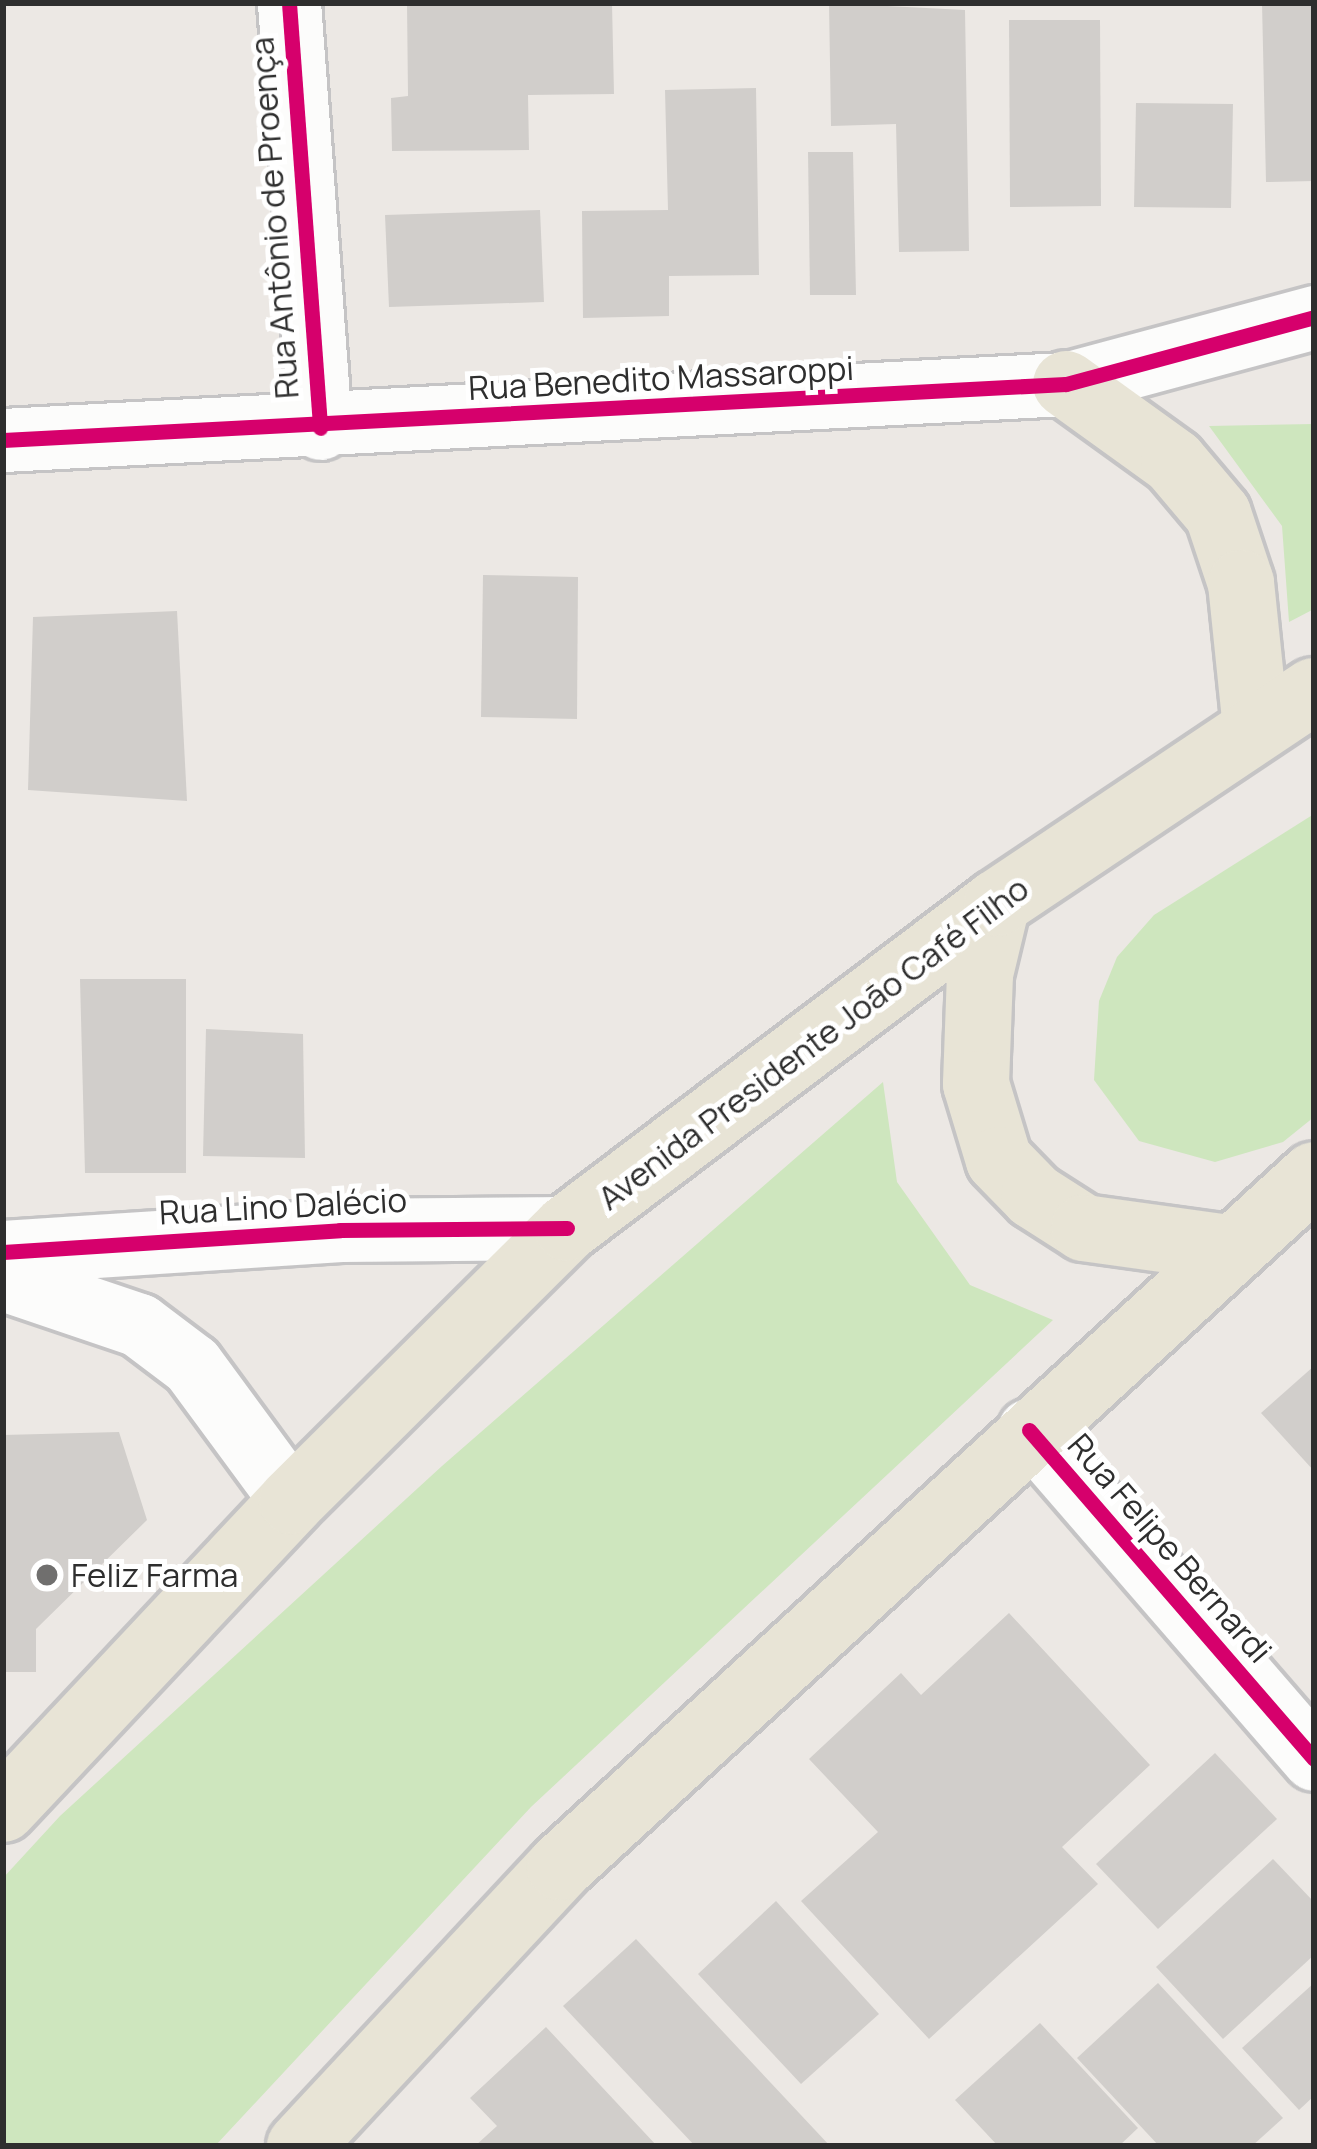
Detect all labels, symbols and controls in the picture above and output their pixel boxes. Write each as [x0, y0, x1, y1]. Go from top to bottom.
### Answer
street label: Rua Antônio de Proença [242, 36, 306, 400]
street label: Rua Benedito Massaroppi [467, 348, 855, 408]
street label: Avenida Presidente João Café Filho [590, 868, 1036, 1218]
street label: Rua Lino Dalécio [158, 1180, 408, 1232]
street label: Rua Felipe Bernardi [1060, 1426, 1280, 1670]
place label: Feliz Farma [71, 1555, 238, 1595]
marker: Feliz Farma [34, 1562, 60, 1588]

